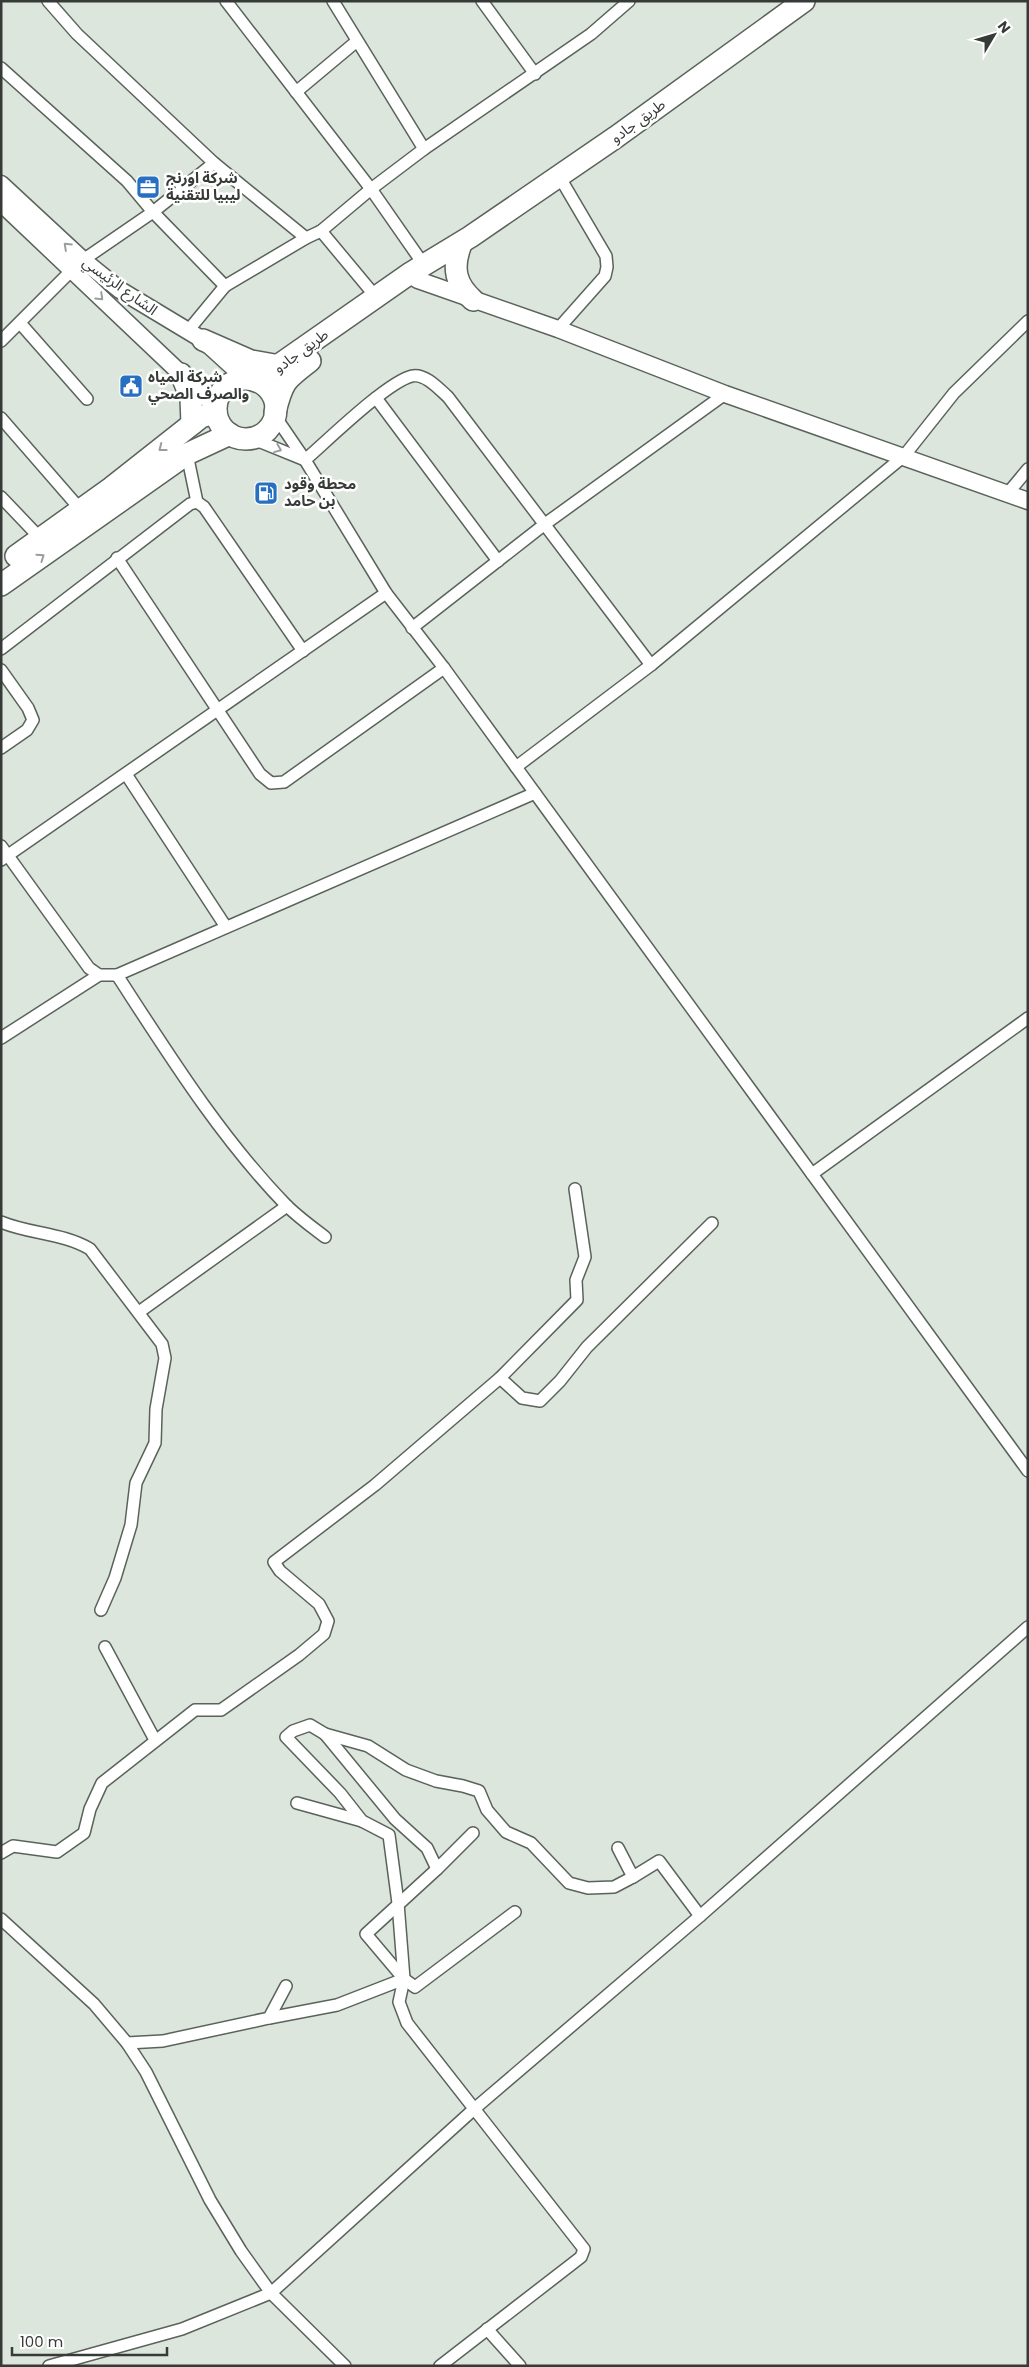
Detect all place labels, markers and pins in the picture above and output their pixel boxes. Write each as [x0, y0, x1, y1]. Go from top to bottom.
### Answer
place label: شركة اورنج ليبيا للتقنية [166, 167, 240, 205]
office icon: شركة اورنج ليبيا للتقنية [135, 174, 161, 200]
place label: شركة المياه والصرف الصحي [148, 366, 249, 405]
public building icon: شركة المياه والصرف الصحي [118, 373, 144, 399]
place label: محطة وقود بن حامد [284, 473, 356, 511]
fuel station icon: محطة وقود بن حامد [253, 480, 279, 506]

